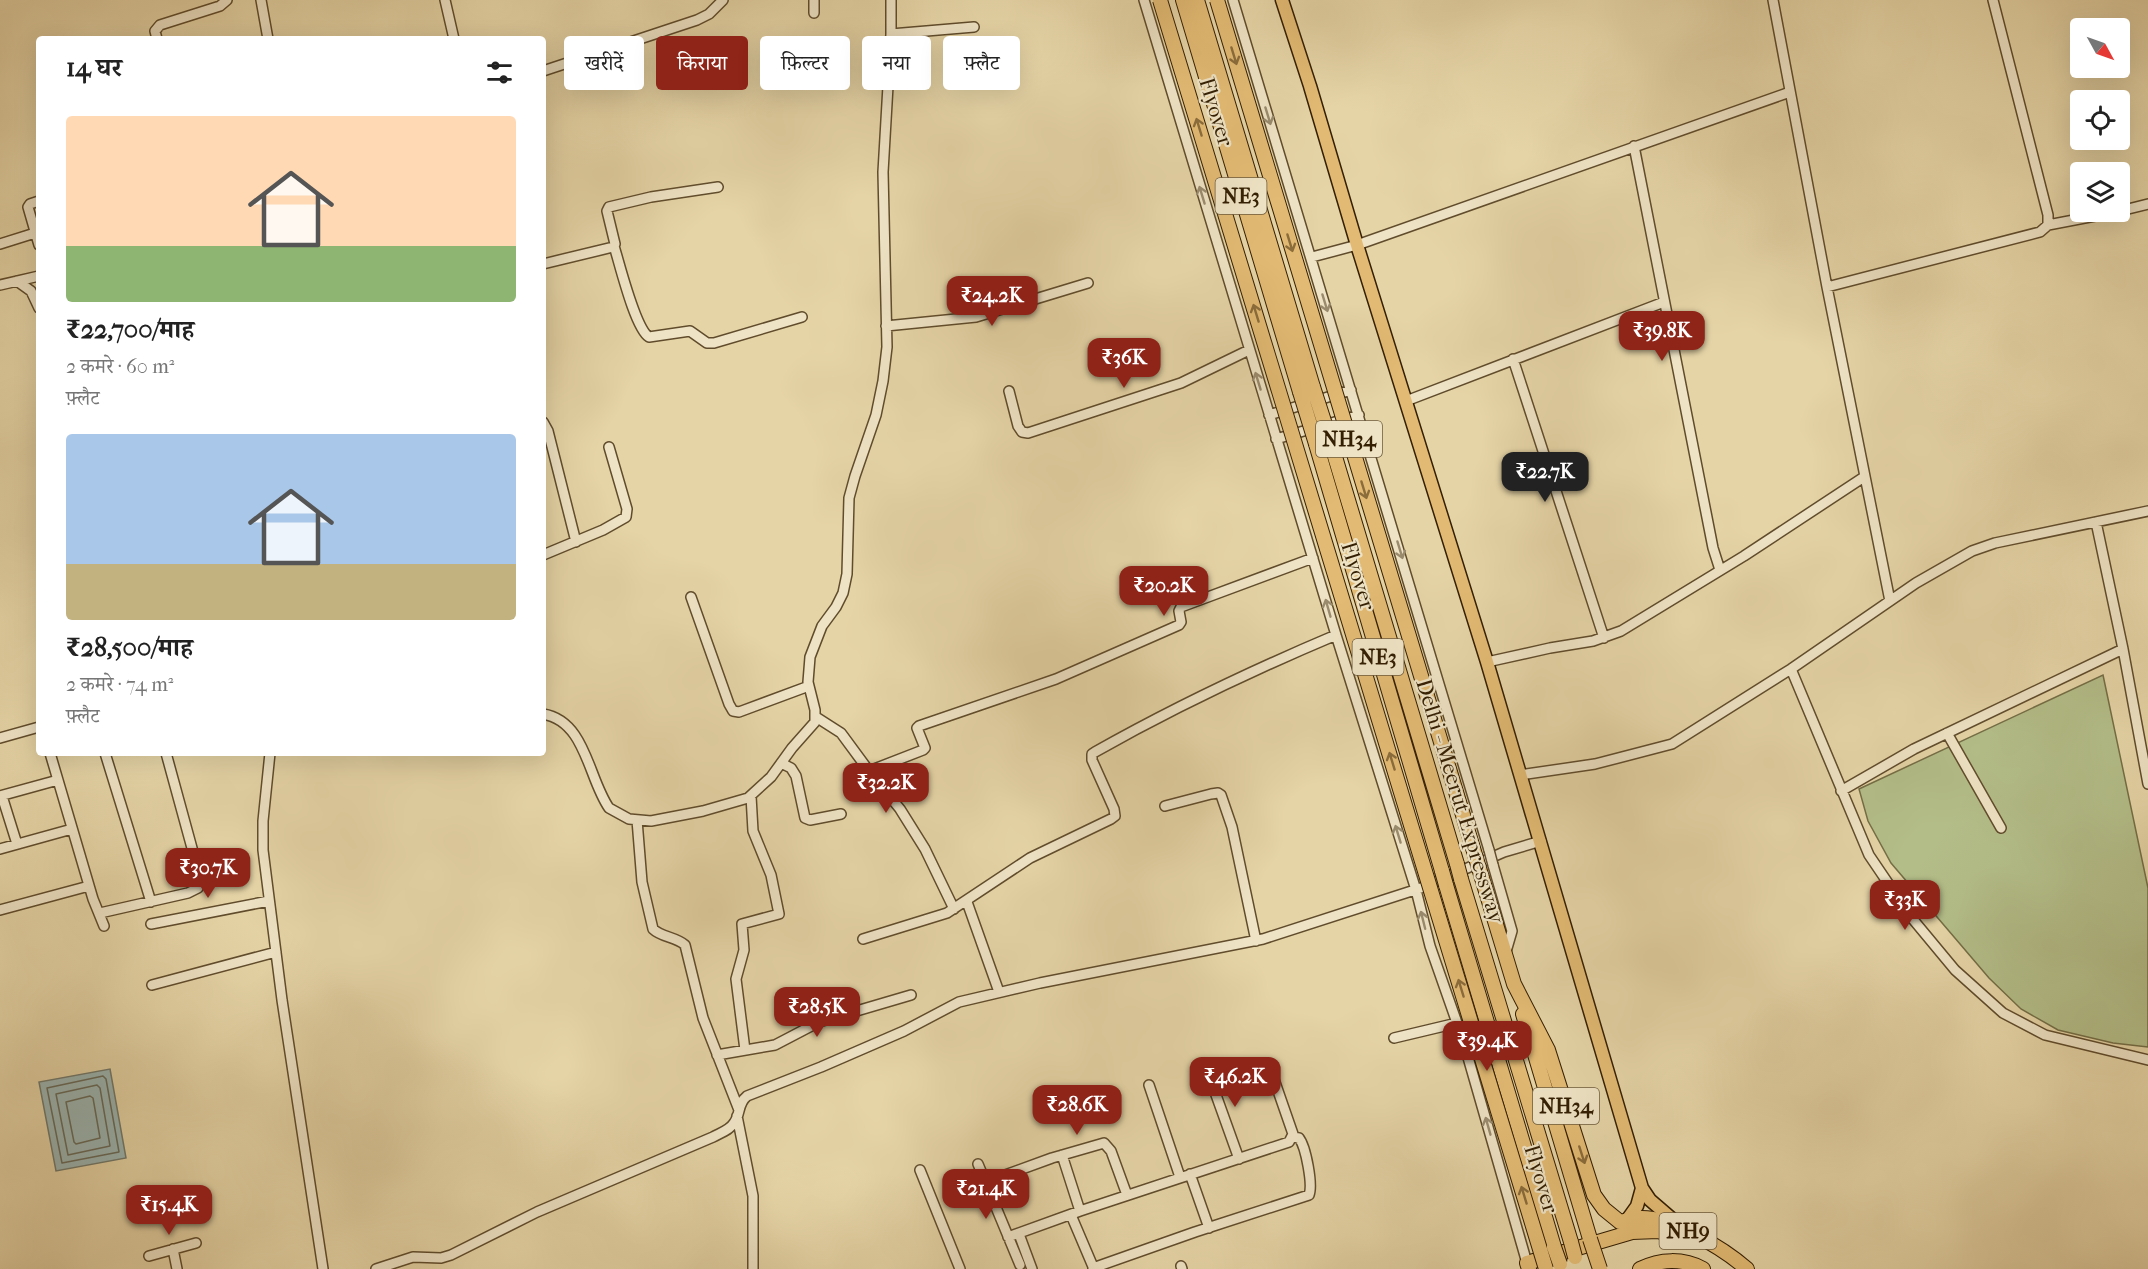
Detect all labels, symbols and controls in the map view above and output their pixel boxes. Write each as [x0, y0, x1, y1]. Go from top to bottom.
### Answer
north arrow [2070, 18, 2130, 78]
map controls [2070, 18, 2130, 222]
chip: खरीदें [564, 36, 644, 90]
chip: किराया [656, 36, 748, 90]
chip: फ़िल्टर [760, 36, 850, 90]
chip: नया [862, 36, 931, 90]
chip: फ़्लैट [943, 36, 1020, 90]
one-way arrow [1229, 46, 1240, 65]
text: 14 घर [66, 52, 122, 83]
icon: filters [483, 56, 516, 89]
street label: Flyover [1193, 74, 1239, 150]
button: locate [2070, 90, 2130, 150]
one-way arrow [1263, 106, 1274, 125]
one-way arrow [1192, 118, 1203, 137]
icon: home [237, 155, 345, 263]
button: layers [2070, 162, 2130, 222]
road number: NE3 [1216, 178, 1266, 214]
one-way arrow [1195, 186, 1206, 205]
one-way arrow [1285, 233, 1296, 252]
pin: ₹24.2K [943, 276, 1041, 327]
text: ₹24.2K [961, 284, 1023, 307]
one-way arrow [1320, 293, 1331, 312]
one-way arrow [1250, 304, 1261, 323]
pin: ₹39.8K [1613, 311, 1711, 362]
text: ₹22,700/माह [66, 314, 194, 345]
text: ₹39.8K [1633, 319, 1691, 342]
pin: ₹36K [1088, 338, 1160, 389]
text: ₹36K [1102, 346, 1146, 369]
text: 2 कमरे · 60 m² [66, 355, 174, 378]
one-way arrow [1252, 372, 1263, 391]
text: फ़्लैट [66, 387, 99, 410]
road number: NH34 [1316, 421, 1382, 457]
pin: ₹22.7K [1496, 452, 1594, 503]
text: ₹22.7K [1516, 460, 1574, 483]
icon: home [237, 473, 345, 581]
one-way arrow [1359, 480, 1370, 499]
street label: Flyover [1335, 538, 1381, 614]
one-way arrow [1395, 540, 1406, 559]
pin: ₹20.2K [1115, 566, 1213, 617]
text: ₹20.2K [1133, 574, 1195, 597]
one-way arrow [1322, 599, 1333, 618]
text: ₹28,500/माह [66, 632, 193, 663]
road number: NE3 [1352, 639, 1404, 675]
text: 2 कमरे · 74 m² [66, 673, 173, 696]
street label: Delhi - Meerut Expressway [1410, 676, 1510, 928]
text: फ़्लैट [66, 705, 99, 728]
one-way arrow [1386, 752, 1397, 771]
pin: ₹32.2K [837, 763, 935, 814]
text: ₹32.2K [857, 771, 915, 794]
one-way arrow [1392, 825, 1403, 844]
pin: ₹30.7K [159, 848, 257, 899]
text: ₹30.7K [179, 856, 237, 879]
pin: ₹33K [1869, 880, 1941, 931]
text: ₹33K [1884, 888, 1926, 911]
one-way arrow [1417, 911, 1429, 930]
one-way arrow [1455, 979, 1466, 998]
pin: ₹28.5K [768, 987, 866, 1038]
text: ₹28.5K [788, 995, 846, 1018]
pin: ₹39.4K [1438, 1021, 1536, 1072]
text: ₹39.4K [1457, 1029, 1517, 1052]
pin: ₹46.2K [1186, 1057, 1284, 1108]
text: ₹46.2K [1204, 1065, 1266, 1088]
pin: ₹28.6K [1028, 1085, 1126, 1136]
road number: NH34 [1533, 1088, 1599, 1124]
text: ₹28.6K [1047, 1093, 1107, 1116]
one-way arrow [1482, 1117, 1493, 1136]
street label: Flyover [1518, 1141, 1564, 1217]
one-way arrow [1577, 1145, 1588, 1164]
pin: ₹21.4K [937, 1169, 1035, 1220]
text: ₹21.4K [956, 1177, 1016, 1200]
pin: ₹15.4K [120, 1185, 218, 1236]
one-way arrow [1518, 1186, 1529, 1205]
text: ₹15.4K [140, 1193, 198, 1216]
road number: NH9 [1660, 1213, 1716, 1249]

